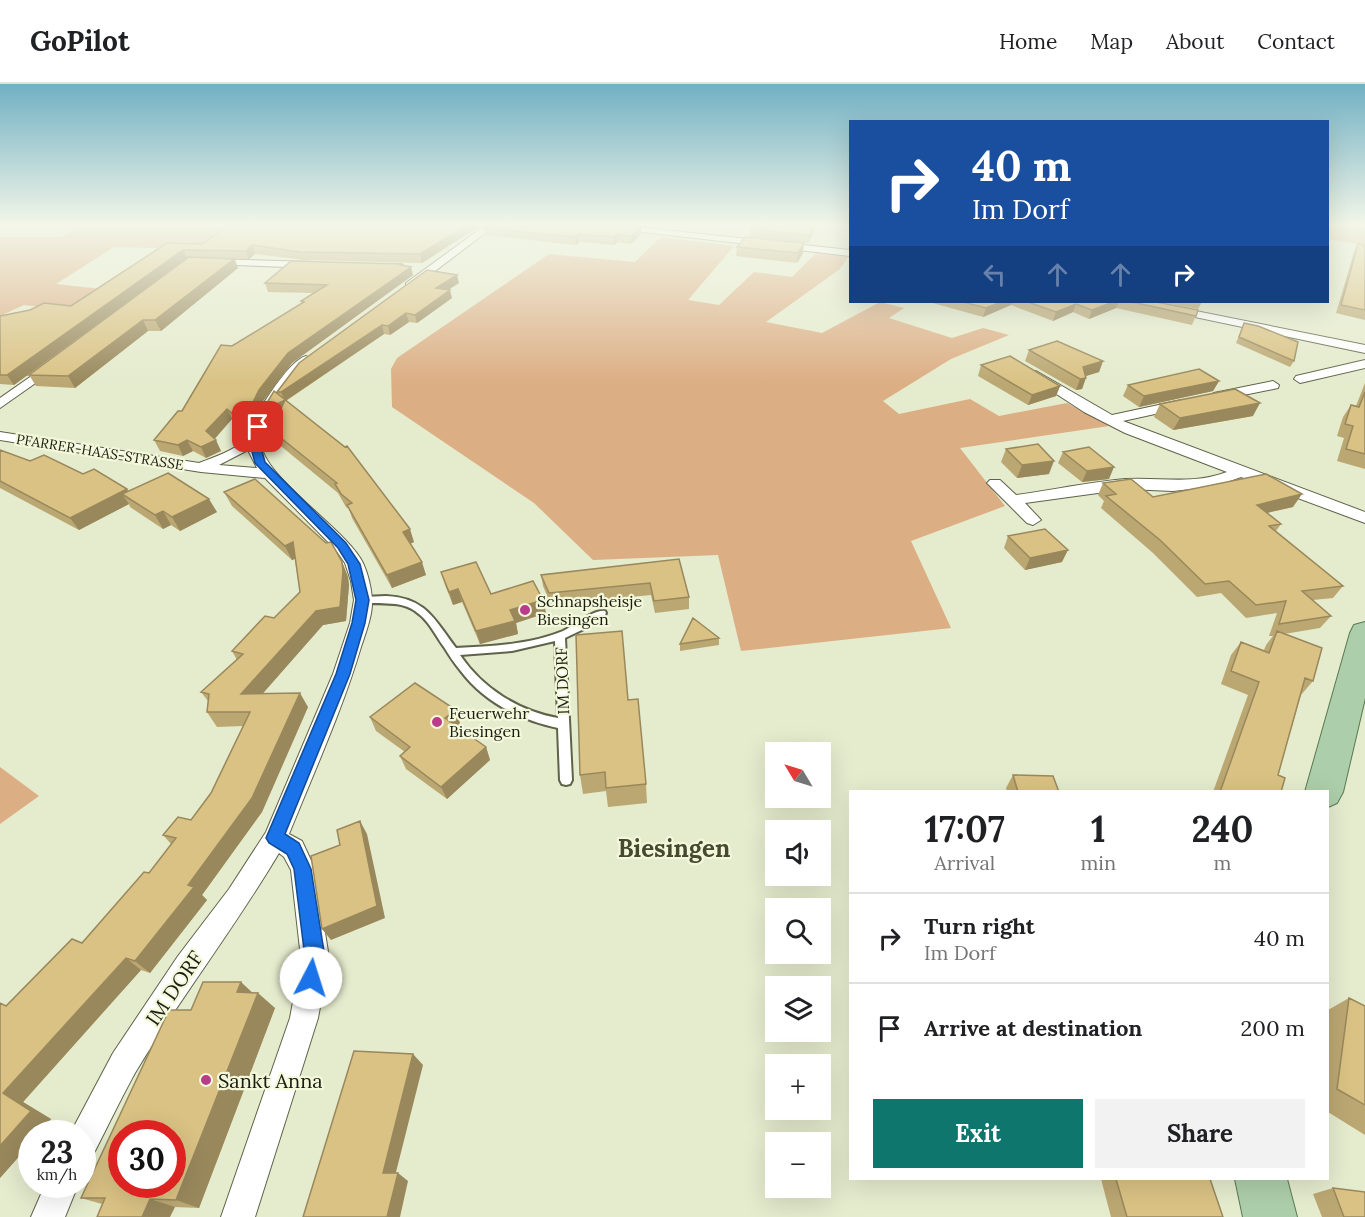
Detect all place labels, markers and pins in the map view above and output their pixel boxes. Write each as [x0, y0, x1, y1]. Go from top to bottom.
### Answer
pin [232, 401, 283, 452]
place label: Schnapsheisje Biesingen [537, 591, 642, 629]
marker: Schnapsheisje Biesingen [518, 603, 532, 617]
place label: Feuerwehr Biesingen [449, 703, 529, 741]
marker: Feuerwehr Biesingen [430, 715, 444, 729]
place label: Sankt Anna [218, 1068, 323, 1093]
marker: Sankt Anna [199, 1073, 213, 1087]

